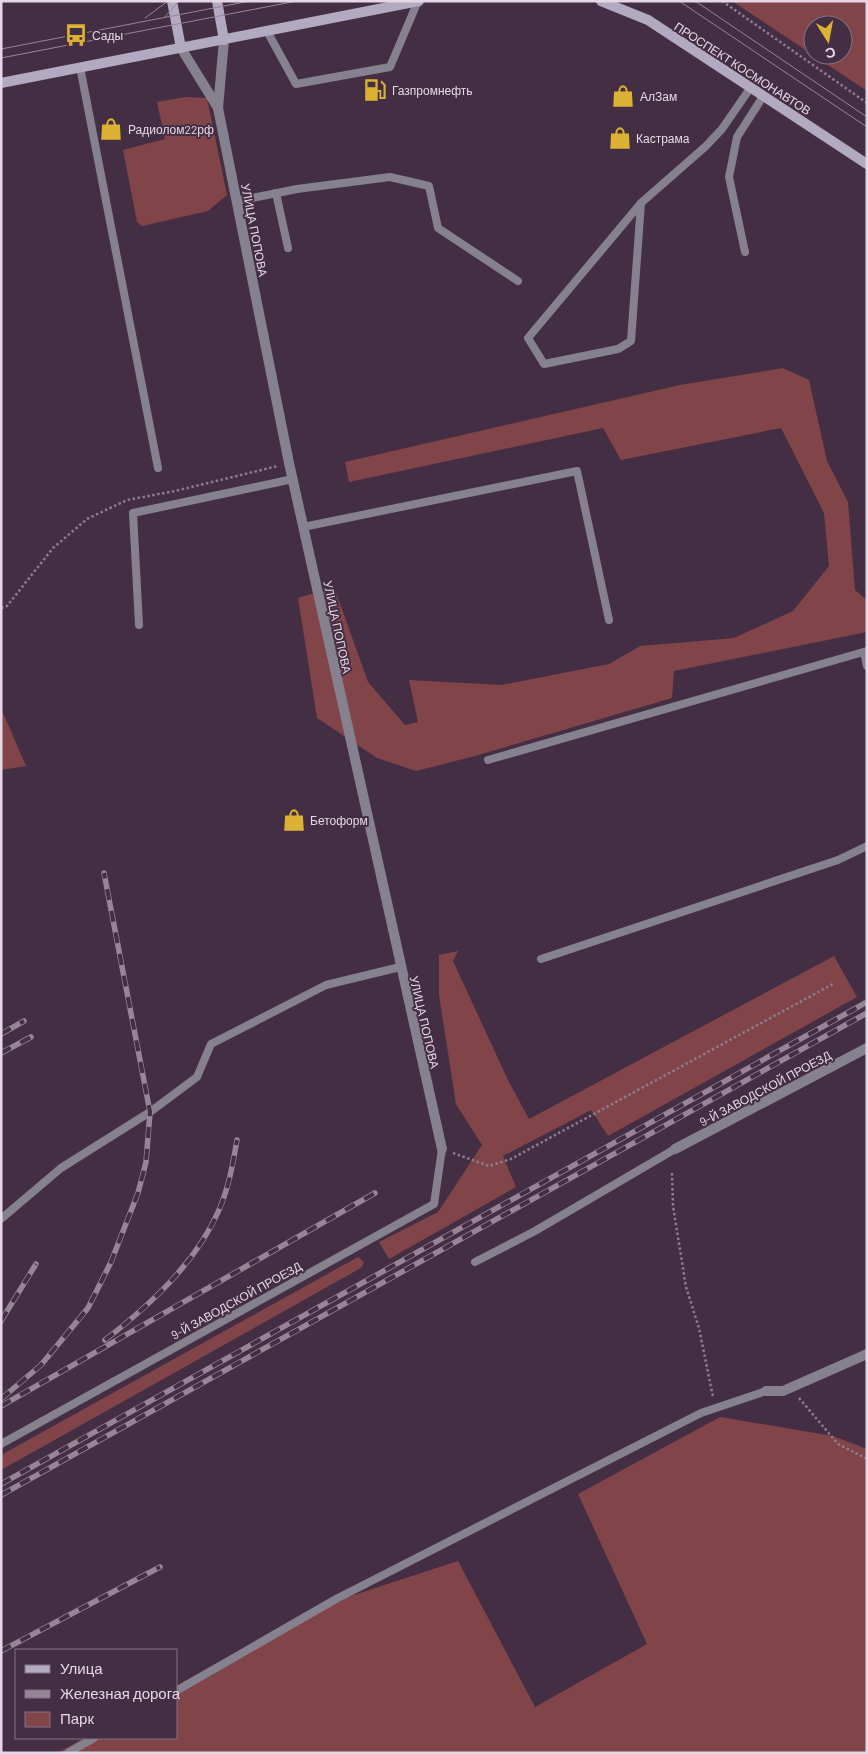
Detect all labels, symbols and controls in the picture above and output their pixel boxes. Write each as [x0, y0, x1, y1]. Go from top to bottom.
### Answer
north arrow [803, 15, 853, 65]
street label: ПРОСПЕКТ КОСМОНАВТОВ [672, 19, 814, 117]
bus stop icon: Сады [63, 22, 89, 48]
place label: Сады [92, 28, 123, 43]
text: С [824, 44, 837, 63]
fuel station icon: Газпромнефть [362, 77, 388, 103]
place label: Газпромнефть [392, 83, 473, 98]
shop icon: АлЗам [610, 83, 636, 109]
place label: АлЗам [640, 89, 677, 103]
shop icon: Радиолом22рф [98, 116, 124, 142]
place label: Радиолом22рф [128, 122, 214, 137]
shop icon: Кастрама [607, 125, 633, 151]
place label: Кастрама [636, 131, 690, 146]
street label: УЛИЦА ПОПОВА [238, 182, 271, 278]
street label: УЛИЦА ПОПОВА [320, 579, 355, 675]
shop icon: Бетоформ [281, 807, 307, 833]
place label: Бетоформ [310, 813, 368, 828]
street label: УЛИЦА ПОПОВА [407, 974, 442, 1070]
street label: 9-Й ЗАВОДСКОЙ ПРОЕЗД [697, 1047, 834, 1130]
street label: 9-Й ЗАВОДСКОЙ ПРОЕЗД [168, 1258, 304, 1343]
legend [15, 1649, 178, 1739]
text: Улица [60, 1659, 103, 1677]
text: Железная дорога [60, 1684, 181, 1702]
text: Парк [60, 1709, 94, 1727]

